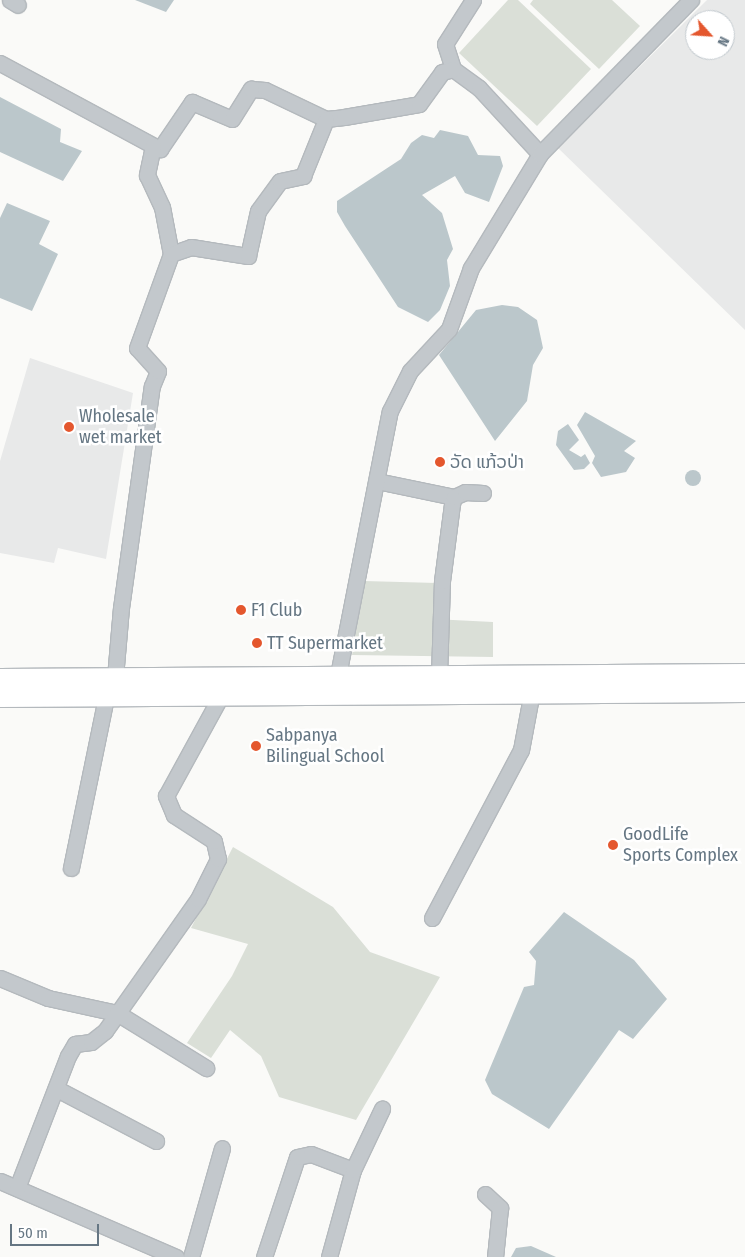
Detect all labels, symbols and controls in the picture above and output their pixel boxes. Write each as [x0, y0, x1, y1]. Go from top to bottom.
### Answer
north arrow [685, 10, 735, 60]
text: N [714, 34, 733, 49]
place label: Wholesale wet market [79, 406, 162, 448]
marker: Wholesale wet market [63, 421, 75, 433]
place label: ວັດ ແກ້ວປ່າ [450, 451, 524, 473]
marker: ວັດ ແກ້ວປ່າ [434, 456, 446, 468]
place label: F1 Club [251, 599, 302, 621]
marker: F1 Club [235, 604, 247, 616]
place label: TT Supermarket [267, 632, 383, 654]
marker: TT Supermarket [251, 637, 263, 649]
place label: Sabpanya Bilingual School [266, 725, 384, 768]
marker: Sabpanya Bilingual School [250, 740, 262, 752]
place label: GoodLife Sports Complex [623, 824, 738, 866]
marker: GoodLife Sports Complex [607, 839, 619, 851]
scale bar [12, 1214, 101, 1246]
text: 50 m [18, 1224, 48, 1242]

